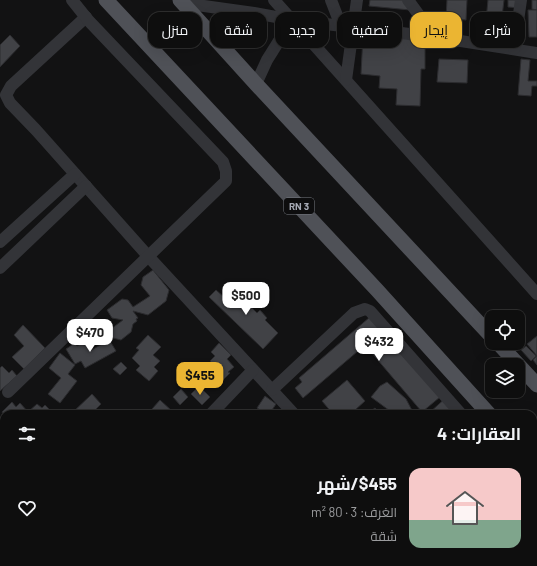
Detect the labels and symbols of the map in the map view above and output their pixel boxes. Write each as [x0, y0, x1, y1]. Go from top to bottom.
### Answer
road number: RN 3 [284, 198, 314, 214]
pin: $500 [222, 282, 270, 316]
pin: $470 [66, 319, 114, 353]
pin: $432 [355, 328, 403, 362]
pin: $455 [176, 362, 224, 396]

